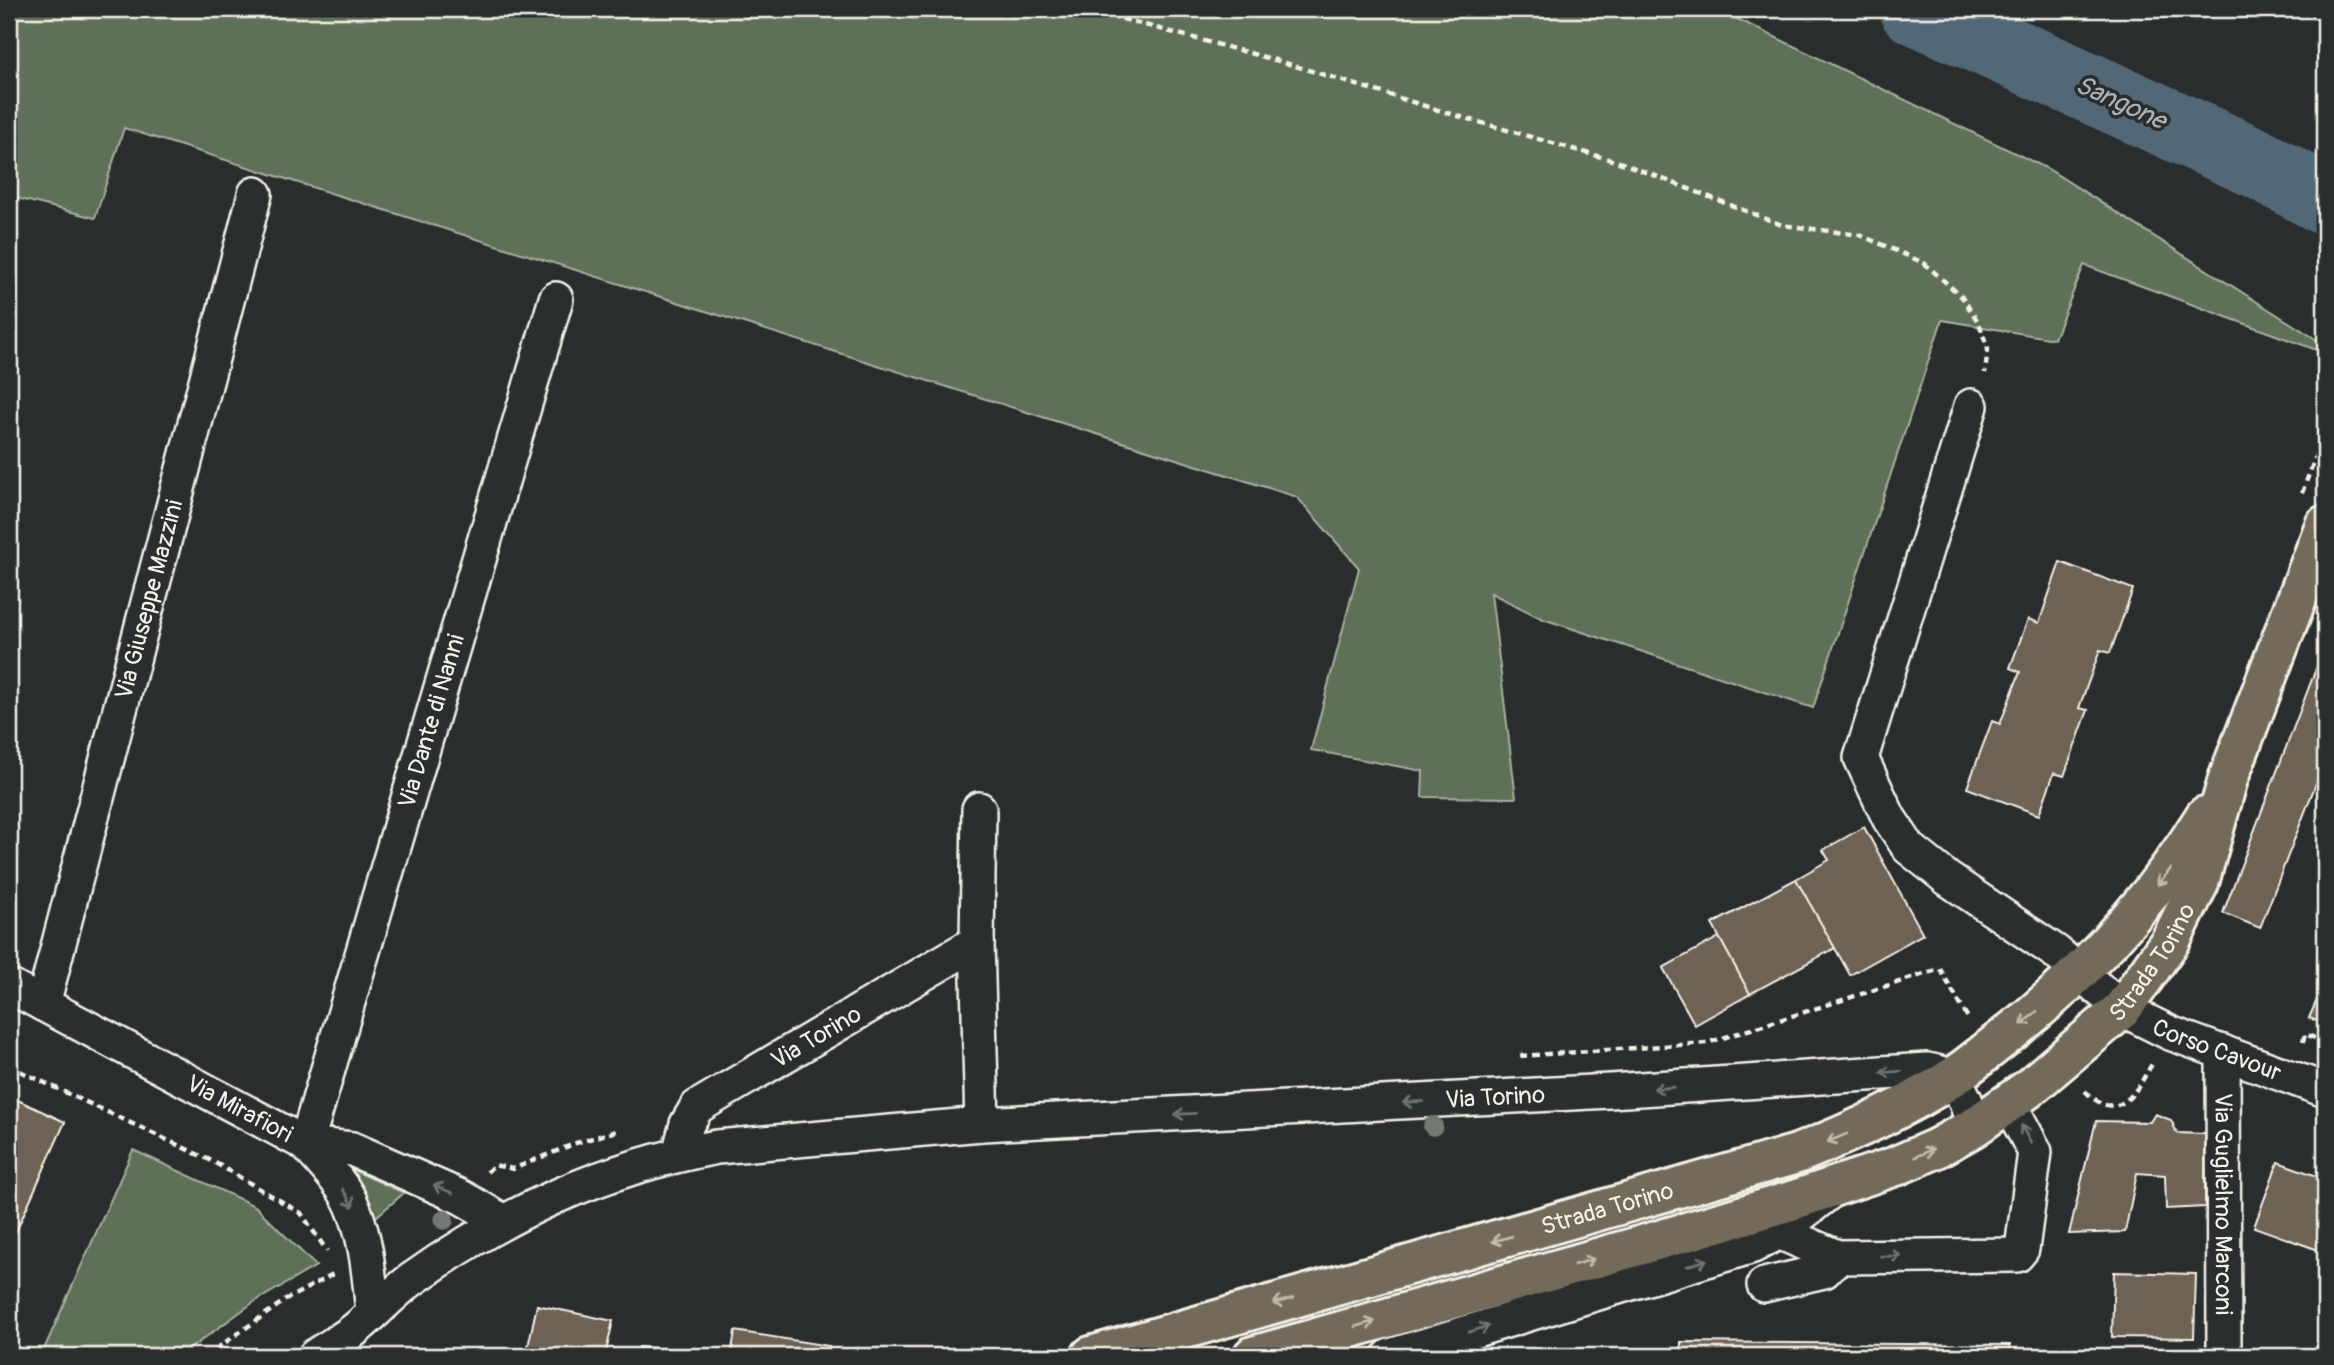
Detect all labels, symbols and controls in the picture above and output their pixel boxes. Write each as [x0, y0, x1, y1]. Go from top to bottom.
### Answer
water label: Sangone [2070, 69, 2173, 138]
street label: Via Giuseppe Mazzini [109, 497, 189, 703]
street label: Via Dante di Nanni [392, 631, 471, 812]
one-way arrow [2156, 867, 2172, 885]
street label: Strada Torino [2103, 899, 2202, 1029]
street label: Via Torino [766, 999, 867, 1075]
one-way arrow [2020, 1010, 2038, 1025]
street label: Corso Cavour [2147, 1013, 2286, 1088]
one-way arrow [1880, 1066, 1903, 1079]
street label: Via Mirafiori [181, 1069, 297, 1149]
street label: Via Torino [1445, 1080, 1546, 1115]
one-way arrow [1653, 1082, 1676, 1095]
street label: Via Guglielmo Marconi [2208, 1093, 2238, 1315]
one-way arrow [1401, 1095, 1424, 1108]
one-way arrow [1174, 1107, 1197, 1120]
one-way arrow [2018, 1124, 2032, 1145]
one-way arrow [1826, 1132, 1848, 1145]
one-way arrow [1913, 1146, 1934, 1159]
street label: Strada Torino [1538, 1176, 1677, 1241]
one-way arrow [433, 1182, 454, 1195]
one-way arrow [341, 1188, 355, 1208]
one-way arrow [1491, 1233, 1514, 1246]
one-way arrow [1879, 1249, 1902, 1263]
one-way arrow [1572, 1255, 1595, 1268]
one-way arrow [1685, 1255, 1707, 1268]
one-way arrow [1272, 1296, 1294, 1309]
one-way arrow [1354, 1317, 1376, 1330]
one-way arrow [1468, 1322, 1490, 1335]

